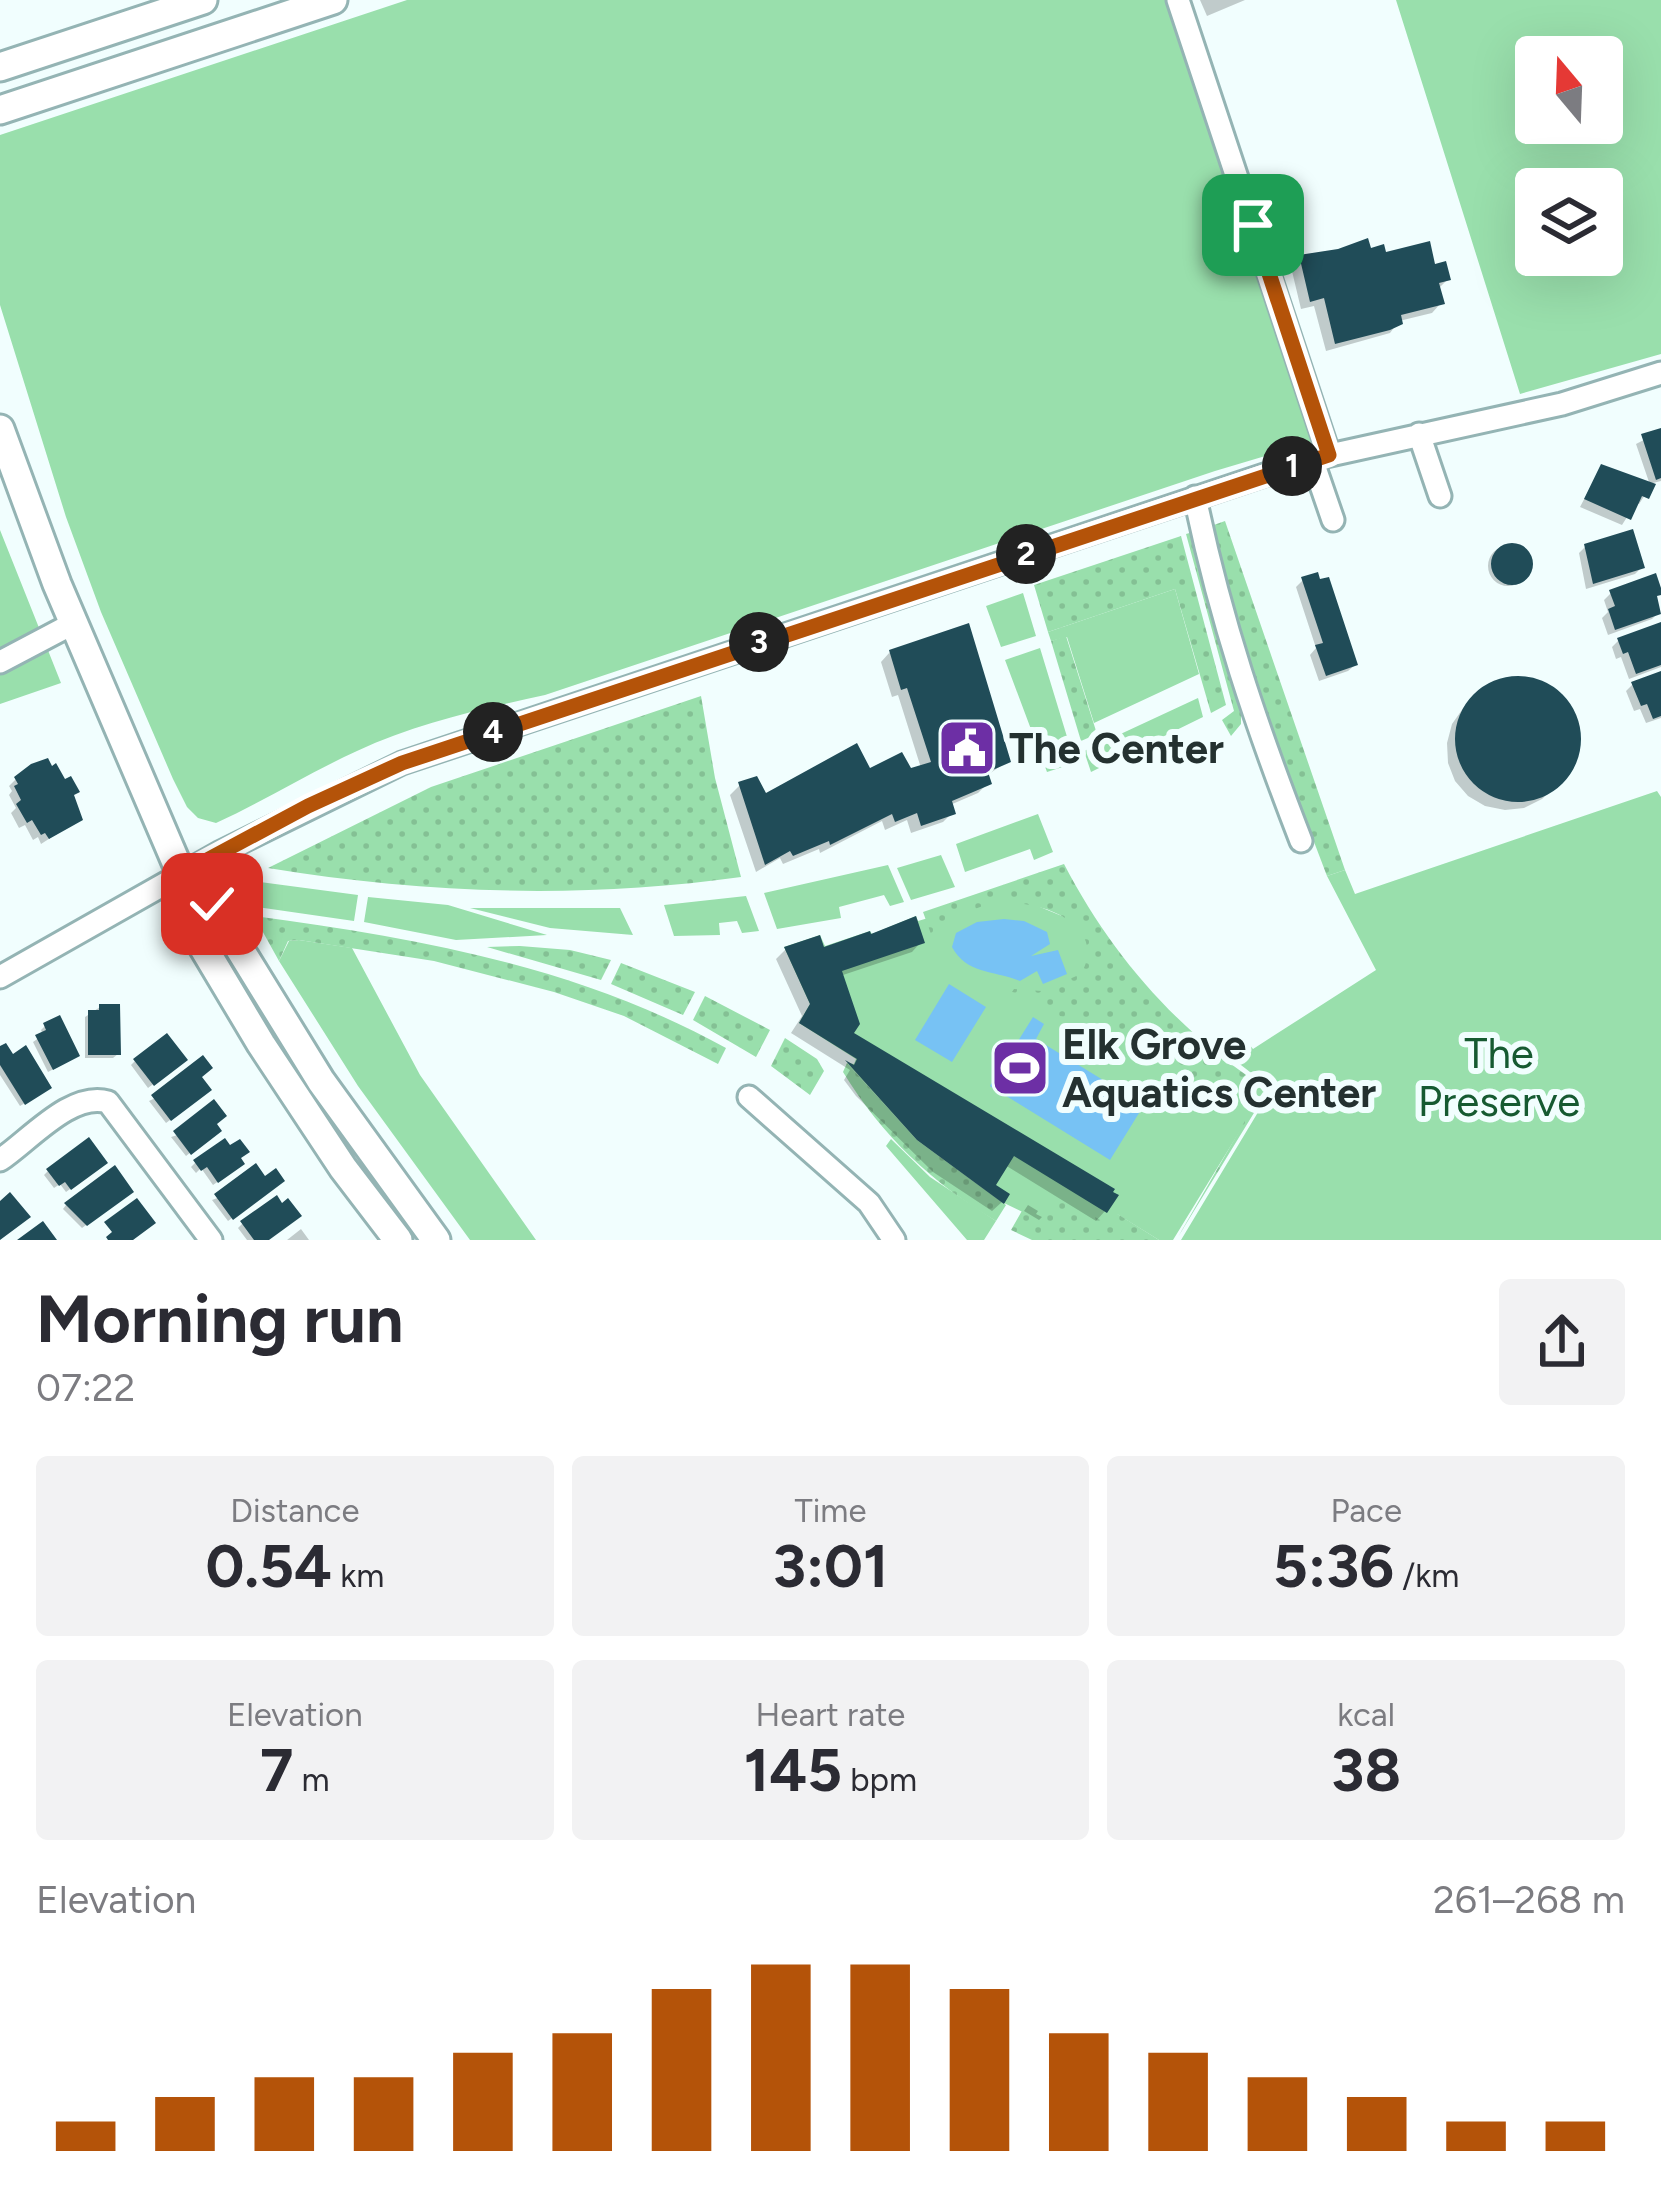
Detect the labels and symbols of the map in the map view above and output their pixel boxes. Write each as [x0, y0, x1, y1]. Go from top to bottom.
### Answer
north arrow [1515, 36, 1623, 144]
pin [1202, 174, 1304, 276]
pin: 1 [1262, 436, 1322, 496]
pin: 2 [996, 524, 1056, 584]
pin: 3 [729, 612, 789, 672]
pin: 4 [463, 702, 523, 762]
public building icon: The Center [936, 717, 998, 779]
place label: The Center [1009, 723, 1224, 774]
pin [161, 853, 263, 955]
place label: Elk Grove Aquatics Center [1062, 1019, 1376, 1118]
park label: The Preserve [1418, 1028, 1580, 1127]
sports icon: Elk Grove Aquatics Center [989, 1037, 1051, 1099]

